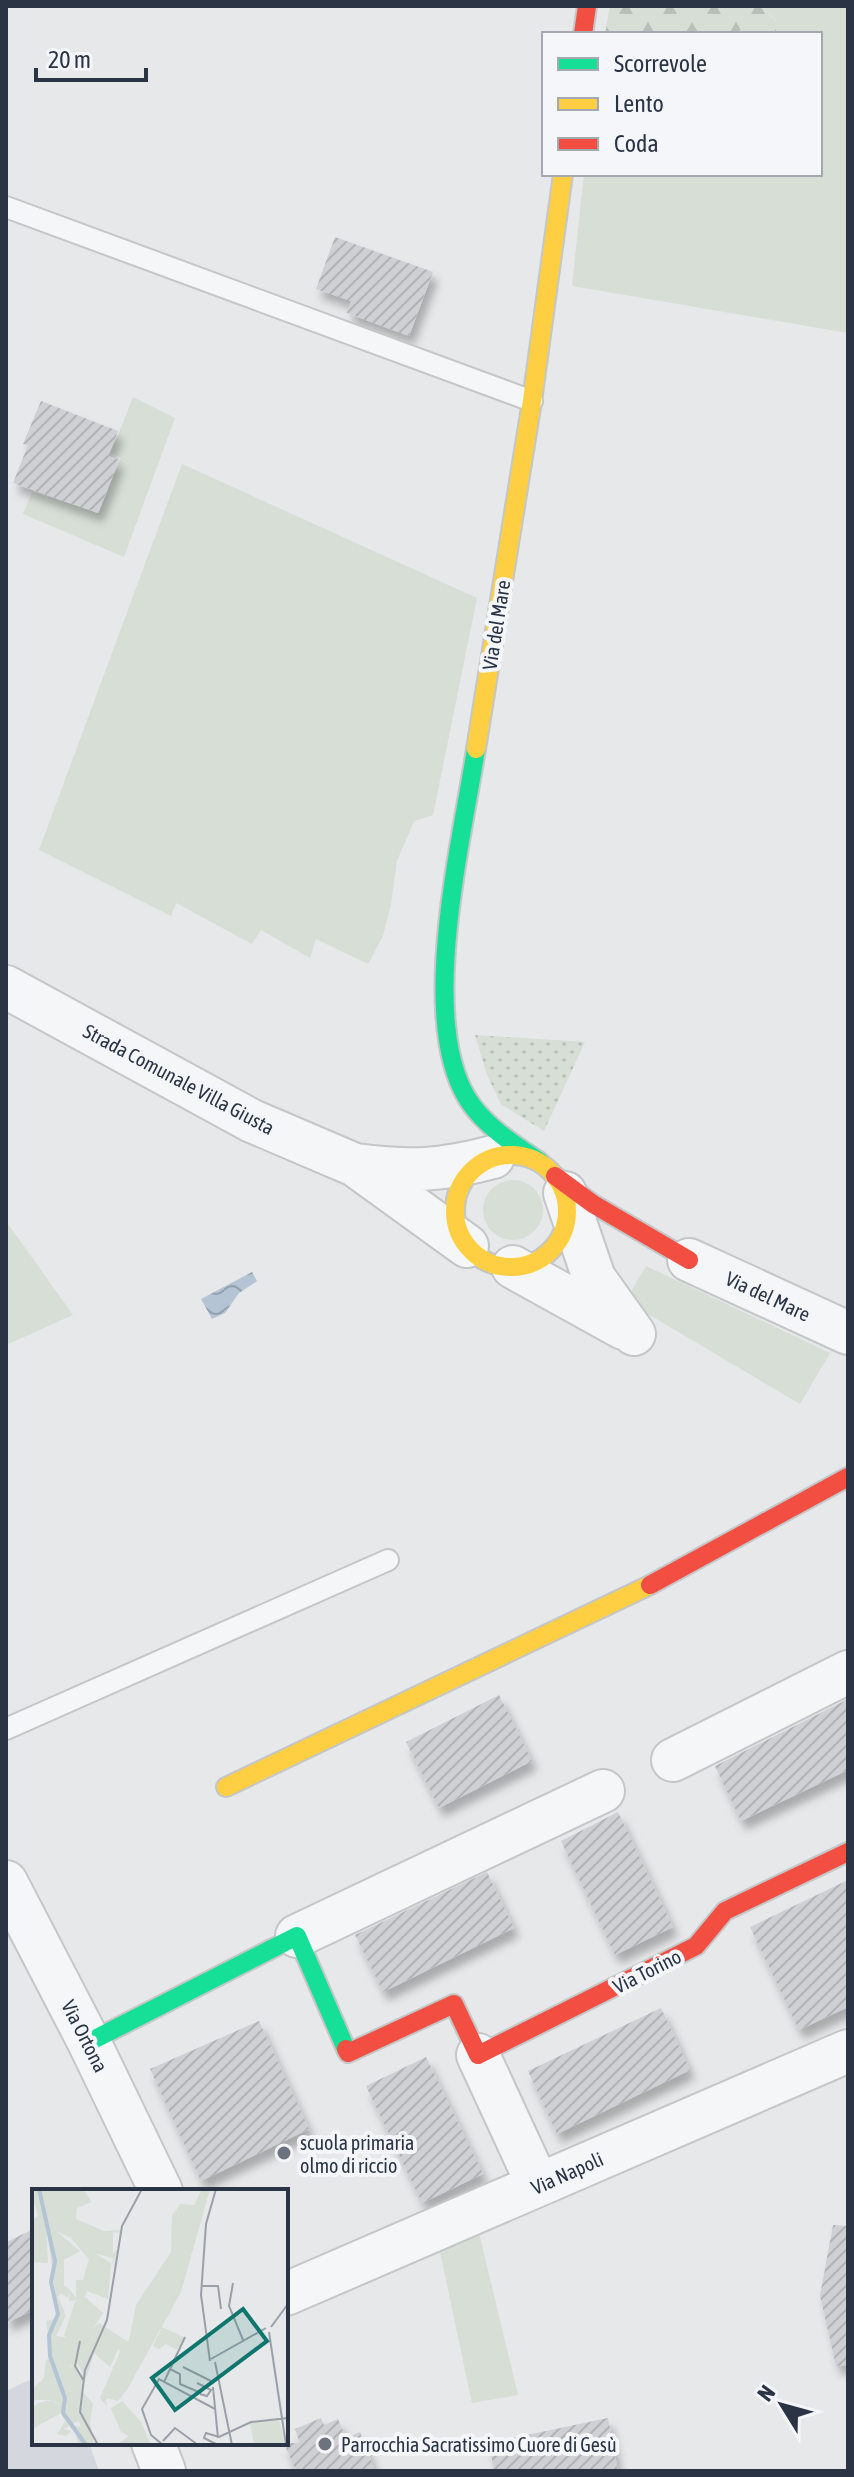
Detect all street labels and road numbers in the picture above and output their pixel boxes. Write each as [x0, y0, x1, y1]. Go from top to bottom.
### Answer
street label: Via del Mare [478, 578, 514, 672]
street label: Strada Comunale Villa Giusta [80, 1019, 278, 1139]
street label: Via del Mare [722, 1266, 814, 1326]
street label: Via Torino [609, 1944, 685, 1998]
street label: Via Ortona [57, 1996, 113, 2076]
street label: Via Napoli [527, 2147, 607, 2199]

